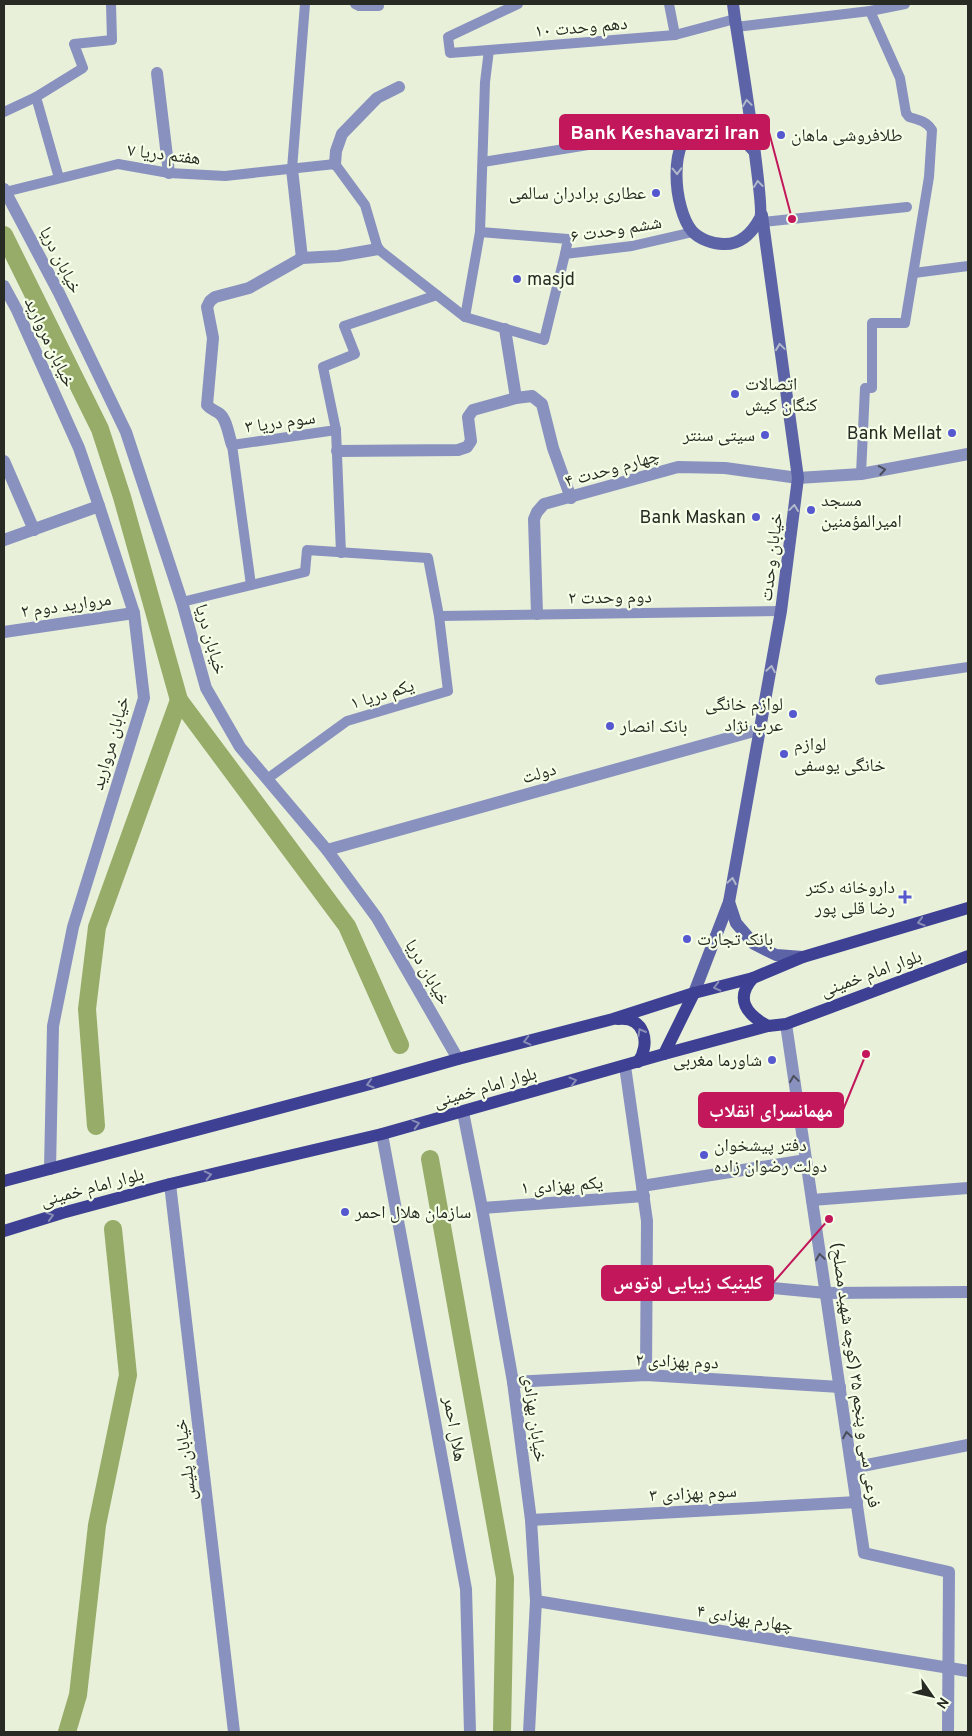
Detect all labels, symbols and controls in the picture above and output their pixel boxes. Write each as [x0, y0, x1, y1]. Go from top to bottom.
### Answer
street label: دهم وحدت ۱۰ [534, 13, 628, 44]
one-way arrow [742, 98, 753, 106]
callout: Bank Keshavarzi Iran [560, 115, 769, 149]
text: Bank Keshavarzi Iran [571, 122, 759, 146]
place label: طلافروشی ماهان [791, 125, 903, 148]
marker: طلافروشی ماهان [775, 129, 787, 141]
street label: هفتم دریا ۷ [126, 140, 202, 171]
one-way arrow [671, 168, 682, 176]
one-way arrow [753, 180, 764, 188]
place label: عطاری برادران سالمی [509, 183, 646, 206]
marker: عطاری برادران سالمی [650, 187, 662, 199]
street label: ششم وحدت ۶ [569, 212, 664, 249]
street label: خیابان دریا [33, 223, 86, 298]
place label: masjd [527, 269, 575, 292]
marker: masjd [511, 273, 523, 285]
street label: خیابان مروارید [18, 294, 79, 391]
one-way arrow [775, 343, 786, 351]
place label: اتصالات کنگان کیش [745, 374, 818, 418]
marker: اتصالات کنگان کیش [729, 388, 741, 400]
street label: سوم دریا ۳ [244, 407, 317, 440]
place label: Bank Mellat [847, 423, 942, 446]
place label: سیتی سنتر [682, 425, 755, 448]
marker: Bank Mellat [946, 427, 958, 439]
marker: سیتی سنتر [759, 429, 771, 441]
street label: چهارم وحدت ۴ [562, 445, 662, 494]
one-way arrow [877, 466, 886, 476]
place label: مسجد امیرالمؤمنین [821, 490, 902, 534]
one-way arrow [788, 504, 799, 512]
marker: مسجد امیرالمؤمنین [805, 504, 817, 516]
place label: Bank Maskan [640, 507, 746, 530]
marker: Bank Maskan [750, 511, 762, 523]
street label: خیابان وحدت [756, 512, 789, 603]
street label: دوم وحدت ۲ [568, 586, 652, 611]
street label: مروارید دوم ۲ [20, 589, 113, 624]
street label: خیابان دریا [189, 602, 231, 677]
one-way arrow [766, 665, 776, 673]
street label: یکم دریا ۱ [348, 675, 417, 716]
street label: خیابان مروارید [87, 694, 136, 793]
place label: لوازم خانگی عرب نژاد [705, 694, 783, 738]
marker: لوازم خانگی عرب نژاد [787, 708, 799, 720]
place label: بانک انصار [619, 716, 687, 739]
marker: بانک انصار [604, 720, 616, 732]
place label: لوازم خانگی یوسفی [794, 734, 886, 778]
marker: لوازم خانگی یوسفی [778, 748, 790, 760]
street label: دولت [520, 759, 559, 790]
one-way arrow [727, 876, 737, 885]
place label: داروخانه دکتر رضا قلی پور [805, 877, 895, 921]
marker: داروخانه دکتر رضا قلی پور [899, 891, 911, 903]
one-way arrow [918, 916, 926, 926]
place label: بانک تجارت [697, 929, 773, 952]
marker: بانک تجارت [681, 933, 693, 945]
street label: خیابان دریا [399, 936, 455, 1010]
street label: بلوار امام خمینی [818, 945, 925, 1003]
one-way arrow [712, 981, 721, 992]
one-way arrow [637, 1028, 647, 1037]
one-way arrow [523, 1035, 532, 1046]
place label: شاورما مغربی [673, 1050, 762, 1073]
marker: شاورما مغربی [766, 1054, 778, 1066]
street label: بلوار امام خمینی [431, 1063, 540, 1114]
one-way arrow [789, 1075, 800, 1083]
one-way arrow [569, 1076, 577, 1087]
one-way arrow [366, 1078, 375, 1089]
callout: مهمانسرای انقلاب [699, 1093, 843, 1127]
text: مهمانسرای انقلاب [709, 1100, 833, 1124]
one-way arrow [412, 1120, 420, 1130]
place label: دفتر پیشخوان دولت رضوان زاده [714, 1135, 827, 1179]
marker: دفتر پیشخوان دولت رضوان زاده [698, 1149, 710, 1161]
street label: بلوار امام خمینی [38, 1164, 147, 1213]
one-way arrow [203, 1170, 212, 1181]
street label: یکم بهزادی ۱ [520, 1172, 604, 1201]
place label: سازمان هلال احمر [354, 1202, 471, 1225]
marker: سازمان هلال احمر [339, 1206, 351, 1218]
one-way arrow [46, 1212, 54, 1222]
street label: فرعی سی و پنجم ۳۵ (کوچه شهید مصلح) [824, 1241, 885, 1509]
one-way arrow [816, 1253, 826, 1262]
callout: کلینیک زیبایی لوتوس [602, 1266, 773, 1300]
text: کلینیک زیبایی لوتوس [613, 1272, 764, 1296]
street label: دوم بهزادی ۲ [635, 1350, 719, 1375]
street label: خیابان بهزادی [516, 1373, 551, 1464]
street label: هلال احمر [436, 1394, 471, 1464]
street label: خیابان پلیس [170, 1418, 203, 1502]
one-way arrow [842, 1431, 853, 1439]
street label: سوم بهزادی ۳ [649, 1481, 737, 1508]
street label: چهارم بهزادی ۴ [695, 1601, 795, 1638]
north arrow [907, 1671, 957, 1721]
text: N [932, 1694, 951, 1711]

